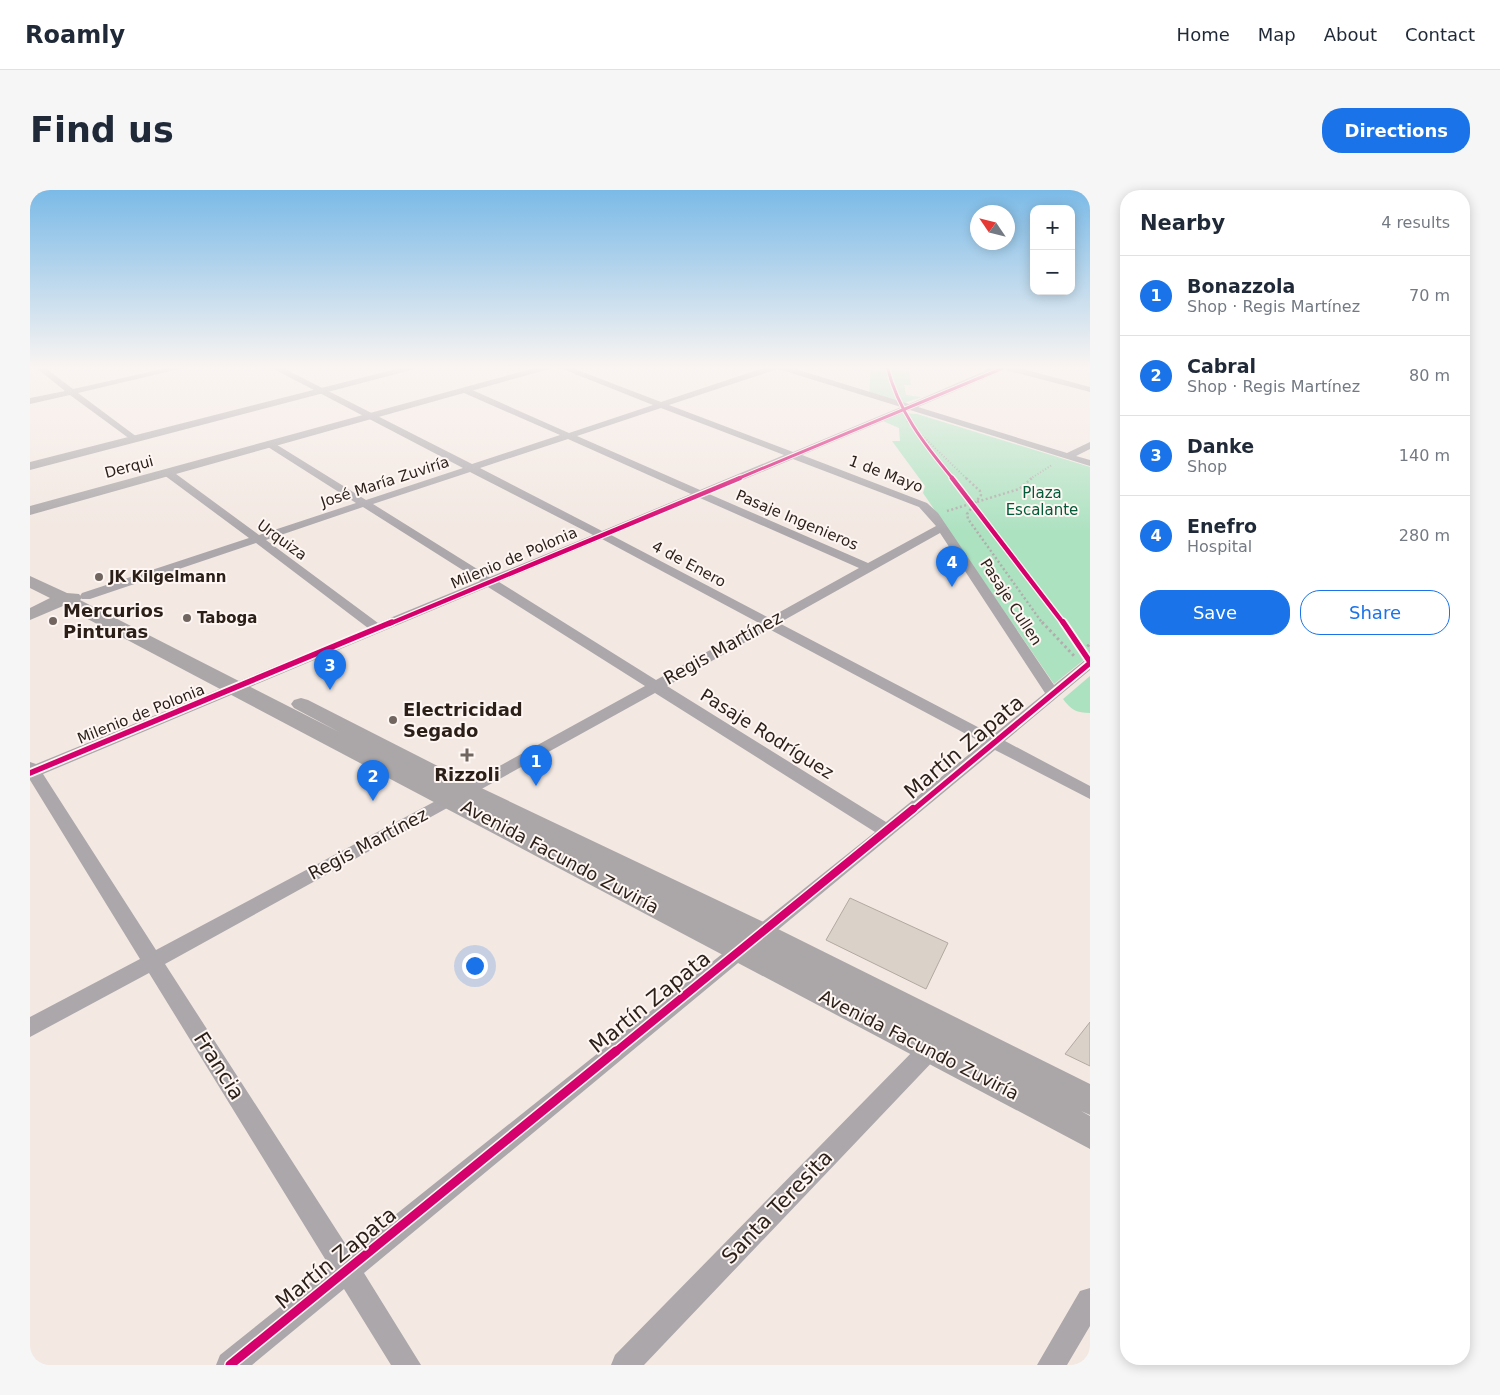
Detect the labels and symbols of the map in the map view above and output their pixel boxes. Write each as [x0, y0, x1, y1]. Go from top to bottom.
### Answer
north arrow [970, 205, 1015, 250]
street label: Derqui [103, 452, 155, 482]
street label: 1 de Mayo [846, 452, 926, 496]
street label: José María Zuviría [317, 453, 452, 512]
park label: Plaza Escalante [1006, 484, 1078, 519]
street label: Pasaje Ingenieros [733, 486, 861, 554]
street label: Urquiza [254, 516, 310, 564]
street label: Milenio de Polonia [448, 523, 580, 593]
street label: 4 de Enero [649, 537, 729, 591]
pin: 4 [936, 546, 968, 587]
street label: Pasaje Cullen [976, 555, 1046, 649]
place label: JK Kilgelmann [108, 568, 227, 586]
marker: JK Kilgelmann [93, 571, 105, 583]
place label: Mercurios Pinturas [63, 600, 164, 642]
street label: Regis Martínez [660, 606, 786, 689]
place label: Taboga [197, 609, 257, 627]
marker: Taboga [181, 612, 193, 624]
marker: Mercurios Pinturas [47, 615, 59, 627]
pin: 3 [314, 649, 346, 690]
street label: Milenio de Polonia [75, 680, 207, 748]
street label: Pasaje Rodríguez [697, 684, 838, 783]
street label: Martín Zapata [900, 690, 1028, 804]
place label: Electricidad Segado [403, 699, 523, 741]
marker: Electricidad Segado [387, 714, 399, 726]
pin: 1 [520, 745, 552, 786]
marker: Rizzoli [460, 748, 474, 762]
pin: 2 [357, 760, 389, 801]
place label: Rizzoli [434, 764, 500, 785]
street label: Avenida Facundo Zuviría [458, 795, 663, 918]
street label: Regis Martínez [304, 803, 431, 884]
street label: Martín Zapata [585, 946, 715, 1058]
your location [462, 953, 488, 979]
street label: Avenida Facundo Zuviría [816, 985, 1022, 1104]
street label: Francia [189, 1028, 249, 1104]
street label: Santa Teresita [717, 1145, 837, 1269]
street label: Martín Zapata [271, 1202, 401, 1314]

